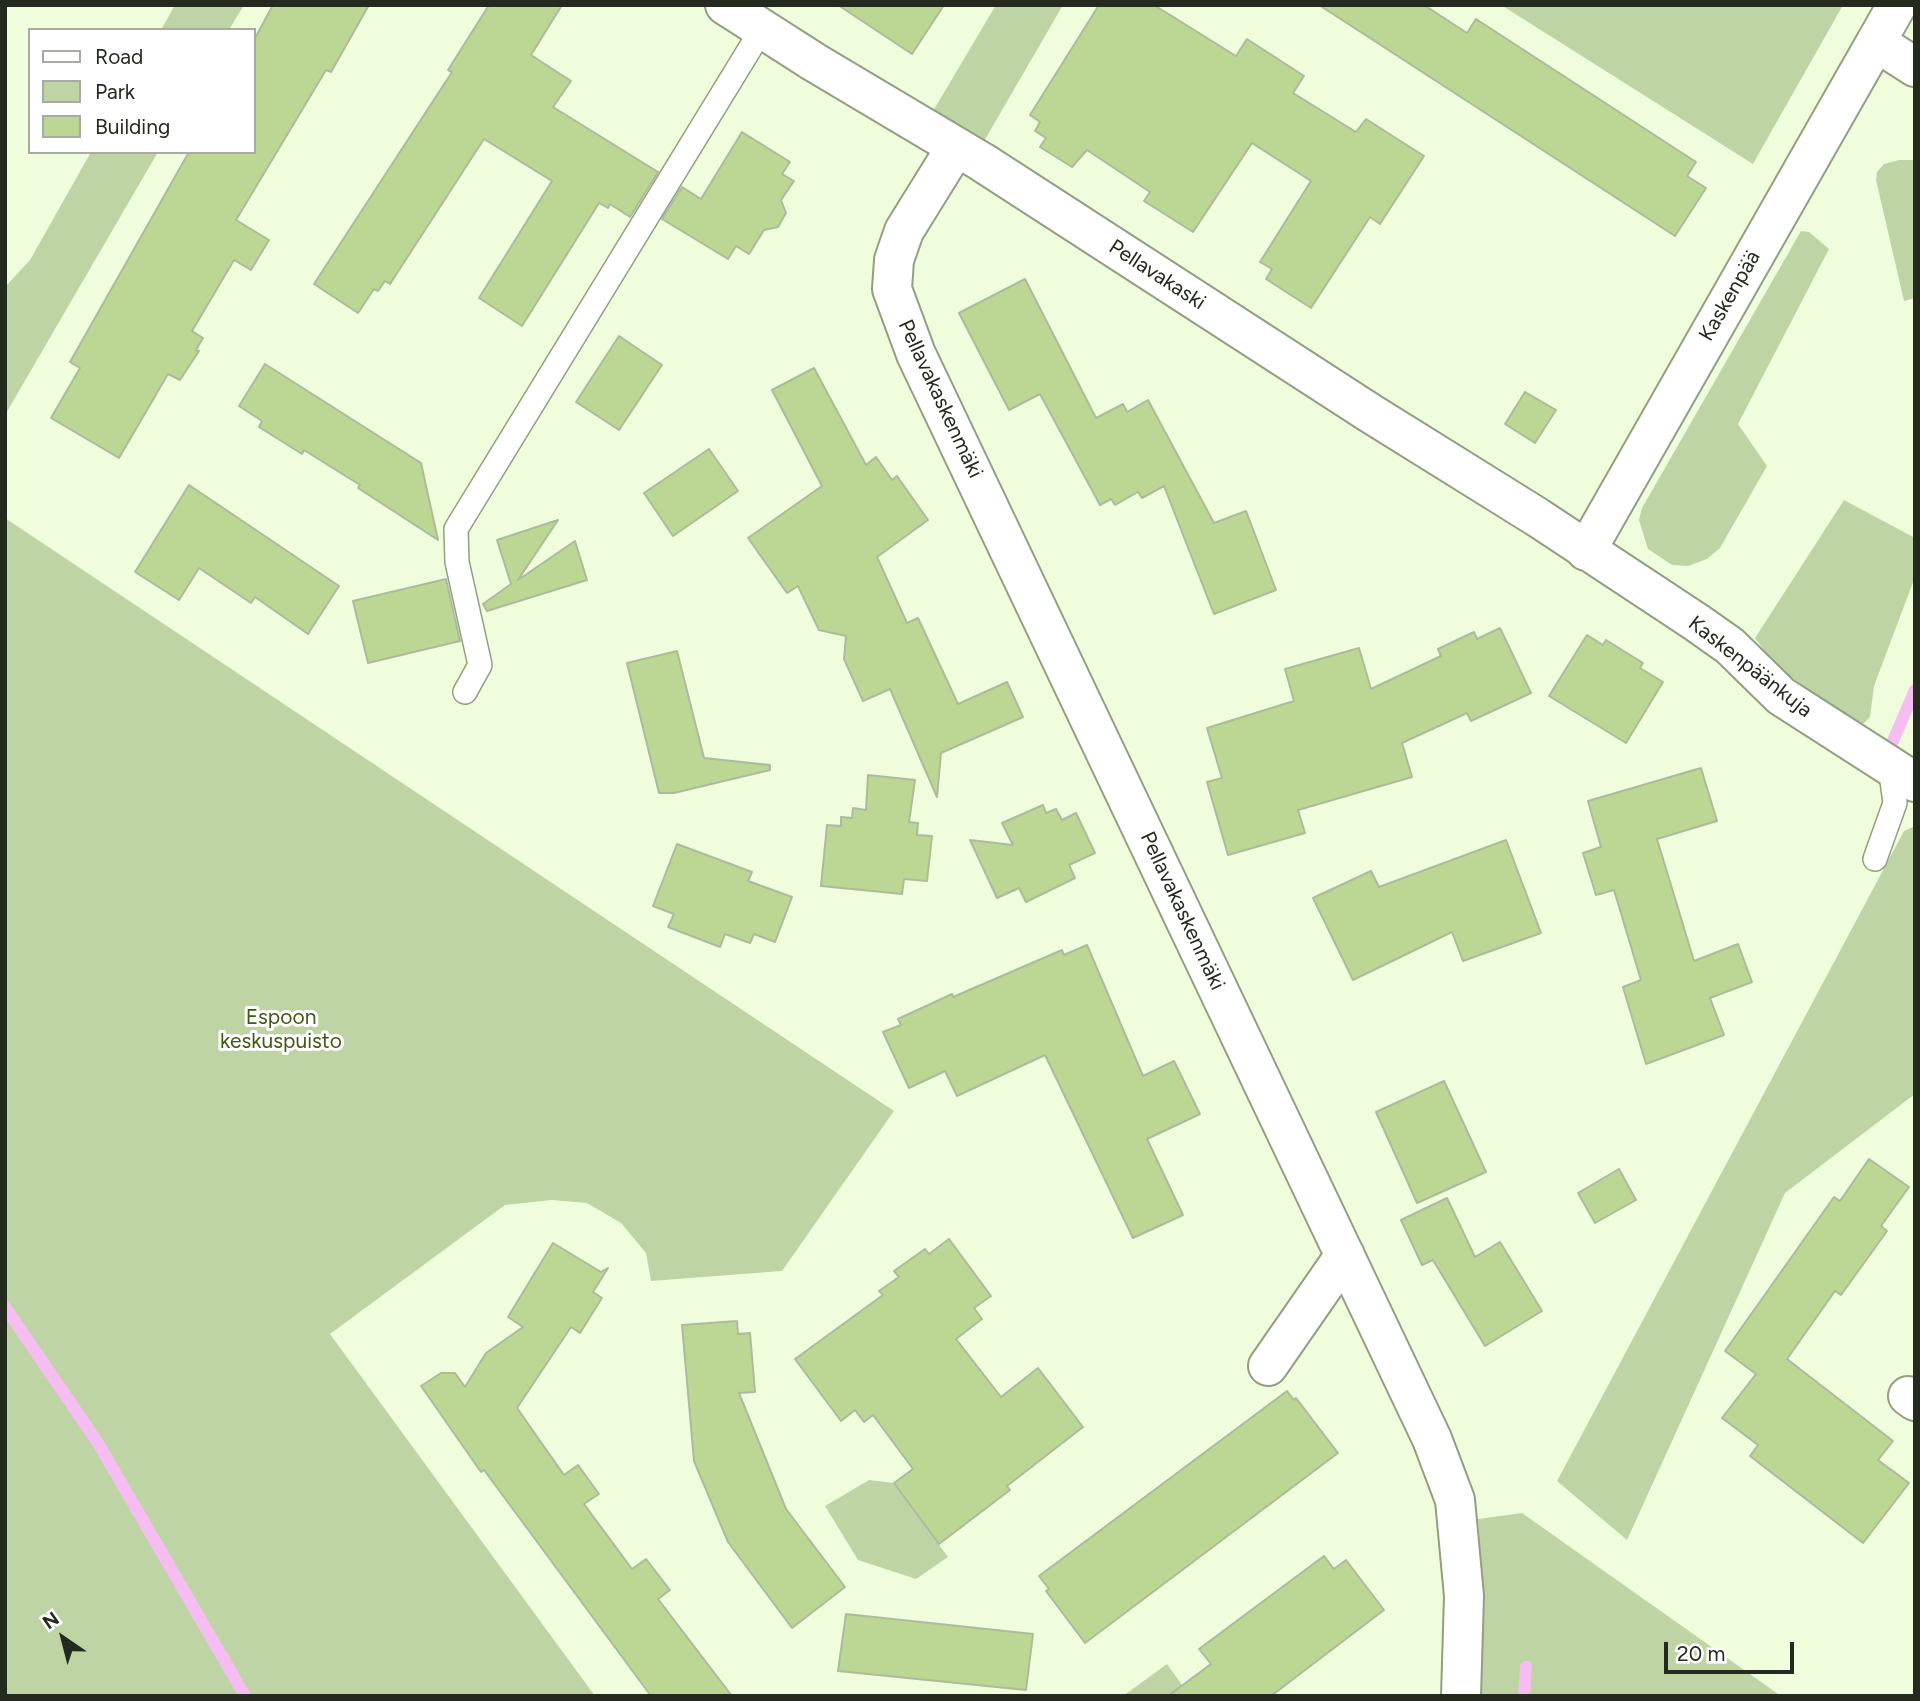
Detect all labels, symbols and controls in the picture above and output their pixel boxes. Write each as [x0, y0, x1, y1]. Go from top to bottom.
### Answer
legend [28, 28, 256, 154]
text: Road [95, 44, 143, 69]
text: Park [95, 79, 135, 104]
text: Building [95, 114, 170, 139]
street label: Pellavakaski [1104, 234, 1210, 316]
street label: Kaskenpää [1694, 246, 1766, 346]
street label: Pellavakaskenmäki [892, 316, 988, 482]
street label: Kaskenpäänkuja [1683, 611, 1817, 723]
street label: Pellavakaskenmäki [1134, 828, 1230, 994]
park label: Espoon keskuspuisto [220, 1005, 342, 1055]
north arrow [28, 1603, 98, 1673]
text: N [38, 1607, 63, 1634]
scale bar [1668, 1628, 1798, 1672]
text: 20 m [1677, 1641, 1725, 1666]

